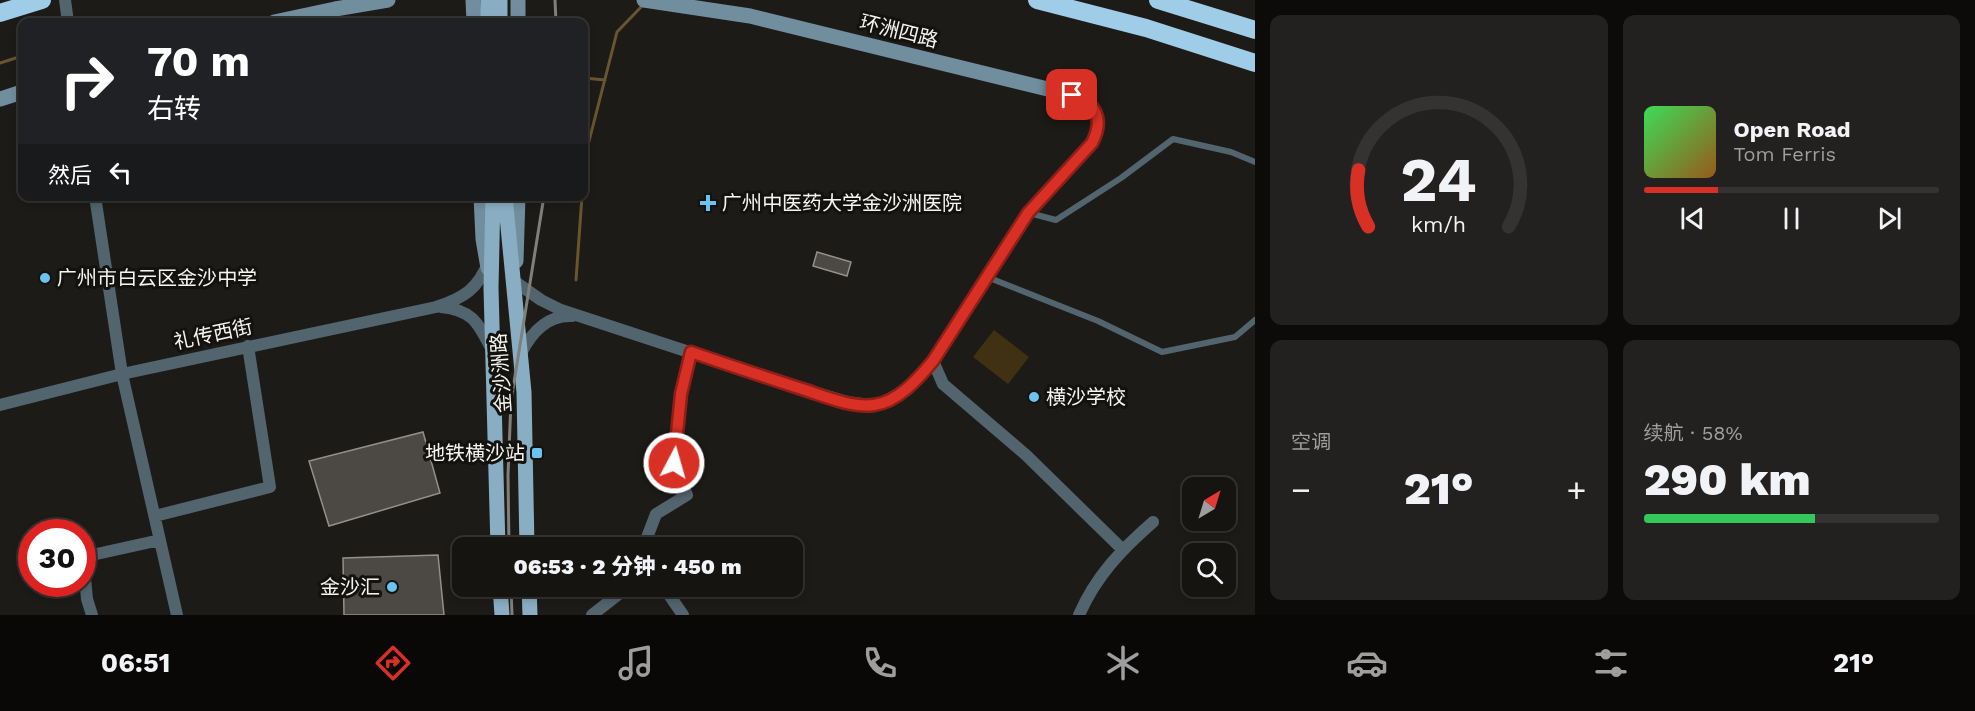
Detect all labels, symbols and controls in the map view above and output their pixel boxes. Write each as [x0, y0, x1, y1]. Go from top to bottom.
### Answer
street label: 环洲四路 [857, 10, 941, 52]
text: 70 m [147, 37, 250, 86]
icon: right [48, 42, 126, 120]
pin [1046, 69, 1097, 120]
icon: arrive [1055, 78, 1088, 111]
text: 右转 [147, 93, 201, 125]
text: Open Road [1734, 117, 1851, 142]
text: Tom Ferris [1734, 142, 1836, 166]
text: 24 [1400, 143, 1477, 216]
icon: left [104, 156, 137, 189]
text: 然后 [48, 163, 92, 188]
place label: 广州中医药大学金沙洲医院 [722, 191, 962, 215]
marker: 广州中医药大学金沙洲医院 [699, 194, 717, 212]
icon: previous [1676, 202, 1709, 235]
icon: pause [1775, 202, 1808, 235]
icon: next [1873, 202, 1906, 235]
text: km/h [1411, 213, 1466, 238]
place label: 广州市白云区金沙中学 [57, 266, 257, 290]
marker: 广州市白云区金沙中学 [38, 271, 52, 285]
street label: 礼传西街 [171, 314, 255, 354]
street label: 金沙洲路 [486, 332, 516, 414]
place label: 横沙学校 [1046, 385, 1126, 409]
marker: 横沙学校 [1027, 390, 1041, 404]
text: 续航 · 58% [1644, 421, 1743, 445]
text: 空调 [1291, 430, 1331, 454]
position arrow [642, 431, 706, 495]
place label: 地铁横沙站 [425, 441, 525, 465]
marker: 地铁横沙站 [530, 446, 544, 460]
text: 290 km [1644, 453, 1811, 506]
text: 21° [1404, 462, 1474, 515]
text: − [1291, 470, 1311, 509]
text: + [1567, 470, 1586, 509]
north arrow [1182, 477, 1236, 531]
map controls [1182, 477, 1236, 597]
speed limit sign: 30 [18, 519, 96, 597]
button: search [1182, 543, 1236, 597]
text: 06:53 · 2 分钟 · 450 m [513, 554, 742, 579]
place label: 金沙汇 [320, 575, 380, 599]
marker: 金沙汇 [385, 580, 399, 594]
icon: directions [372, 642, 414, 684]
icon: music [615, 642, 657, 684]
icon: phone [859, 642, 901, 684]
icon: climate [1102, 642, 1144, 684]
icon: car [1346, 642, 1388, 684]
icon: filters [1590, 642, 1632, 684]
text: 06:51 [101, 647, 170, 679]
text: 21° [1833, 647, 1874, 679]

